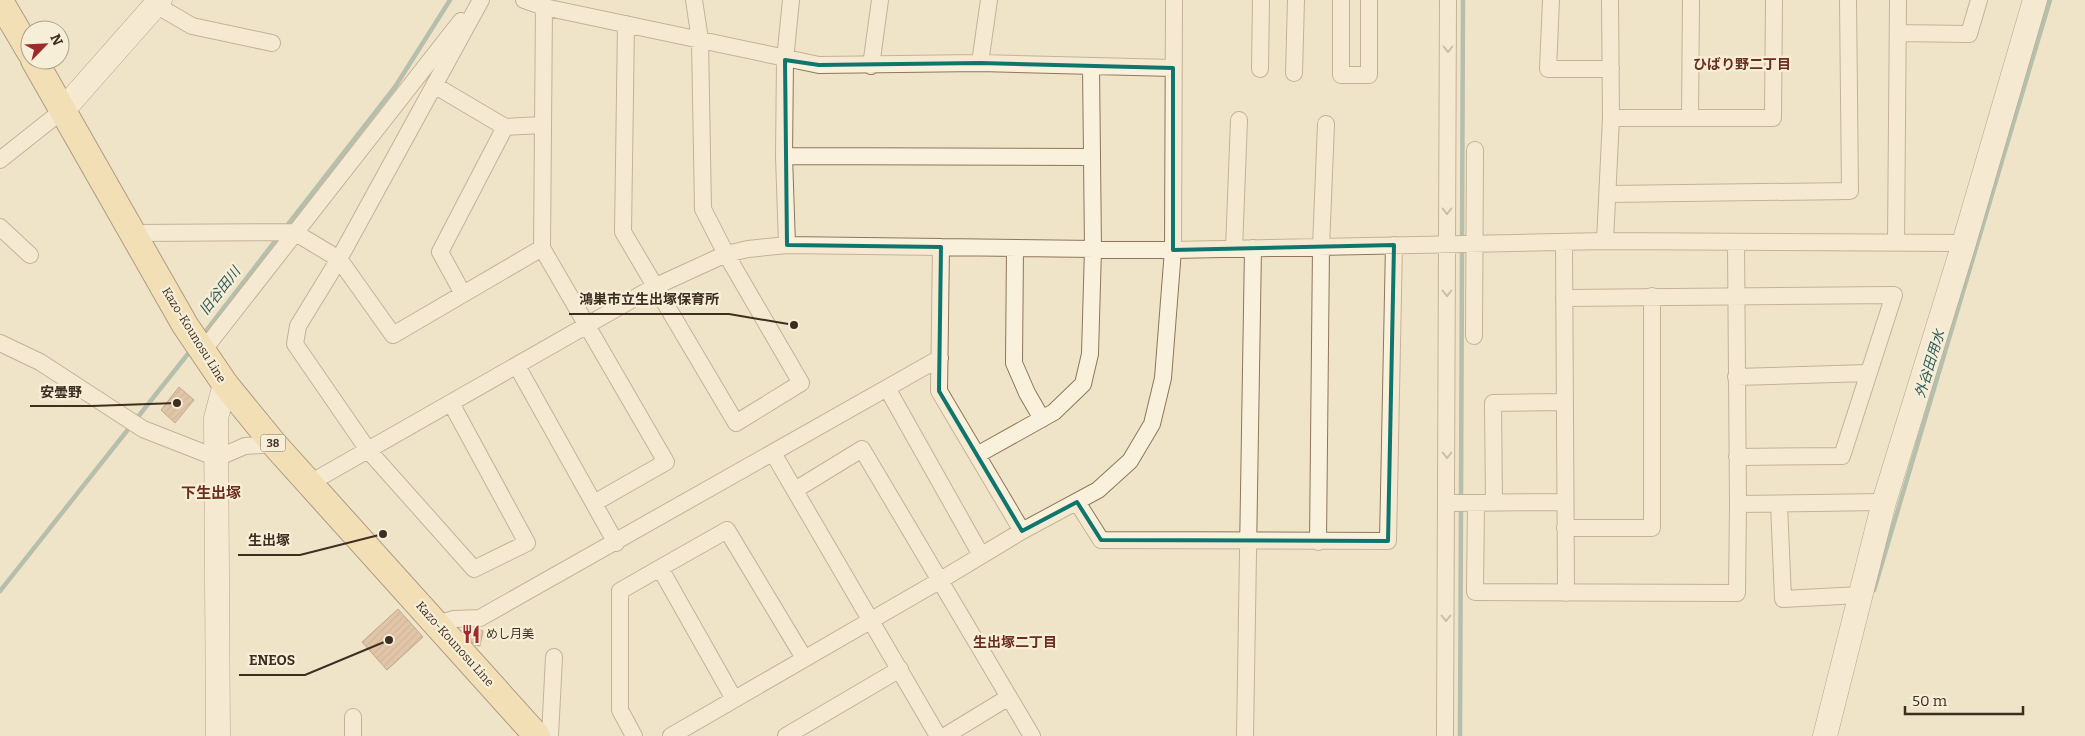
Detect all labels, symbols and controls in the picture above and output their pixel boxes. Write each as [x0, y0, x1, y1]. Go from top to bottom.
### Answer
north arrow [20, 20, 70, 70]
text: N [46, 32, 66, 48]
one-way arrow [1443, 45, 1453, 53]
district label: ひばり野二丁目 [1693, 56, 1791, 73]
one-way arrow [1442, 208, 1452, 215]
water label: 旧谷田川 [196, 262, 245, 318]
street label: Kazo-Kounosu Line [159, 285, 229, 385]
callout: 鴻巣市立生出塚保育所 [569, 285, 729, 314]
one-way arrow [1442, 290, 1452, 297]
text: 鴻巣市立生出塚保育所 [579, 291, 719, 308]
water label: 外谷田用水 [1912, 326, 1949, 400]
callout: 安曇野 [30, 377, 92, 406]
text: 安曇野 [40, 384, 82, 401]
road number: 38 [260, 434, 286, 452]
one-way arrow [1442, 452, 1452, 460]
district label: 下生出塚 [181, 484, 241, 502]
callout: 生出塚 [238, 526, 300, 555]
text: 生出塚 [248, 532, 290, 549]
street label: Kazo-Kounosu Line [413, 599, 497, 689]
one-way arrow [1441, 614, 1451, 622]
restaurant icon: めし月美 [460, 623, 482, 645]
place label: めし月美 [486, 627, 534, 641]
district label: 生出塚二丁目 [973, 634, 1057, 651]
callout: ENEOS [239, 646, 305, 675]
text: ENEOS [249, 652, 295, 669]
scale bar [1905, 684, 2022, 716]
text: 50 m [1912, 692, 1948, 710]

